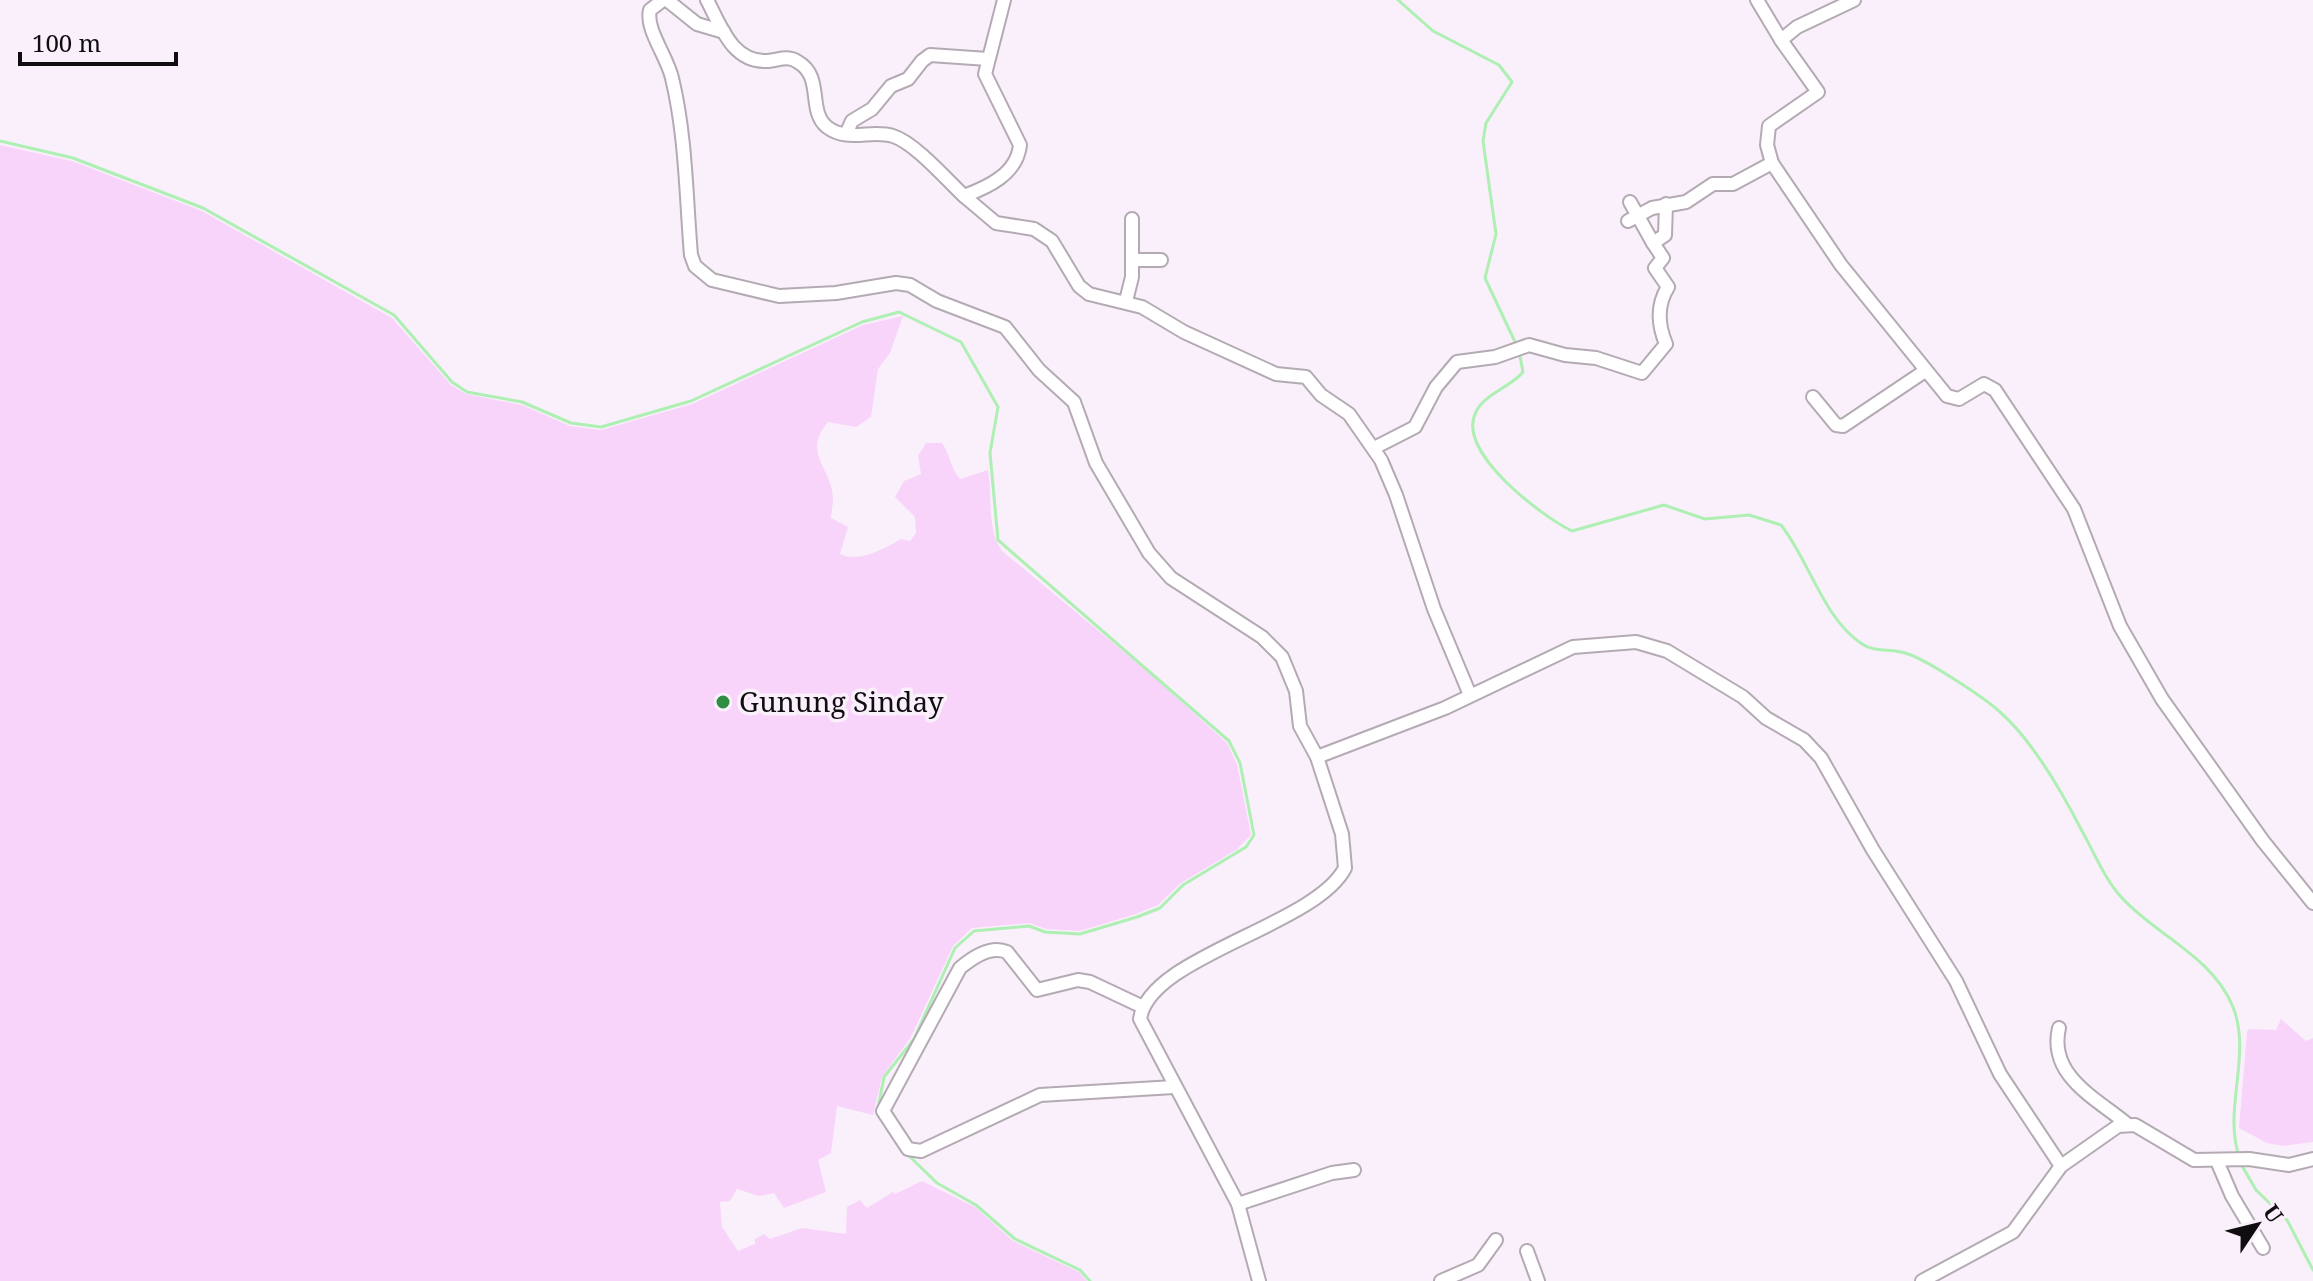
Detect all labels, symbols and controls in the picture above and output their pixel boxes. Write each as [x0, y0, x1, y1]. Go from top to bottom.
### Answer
scale bar [20, 16, 176, 66]
text: 100 m [32, 26, 101, 59]
place label: Gunung Sinday [739, 682, 944, 720]
marker: Gunung Sinday [714, 693, 732, 711]
north arrow [2217, 1185, 2297, 1265]
text: U [2257, 1198, 2292, 1229]

